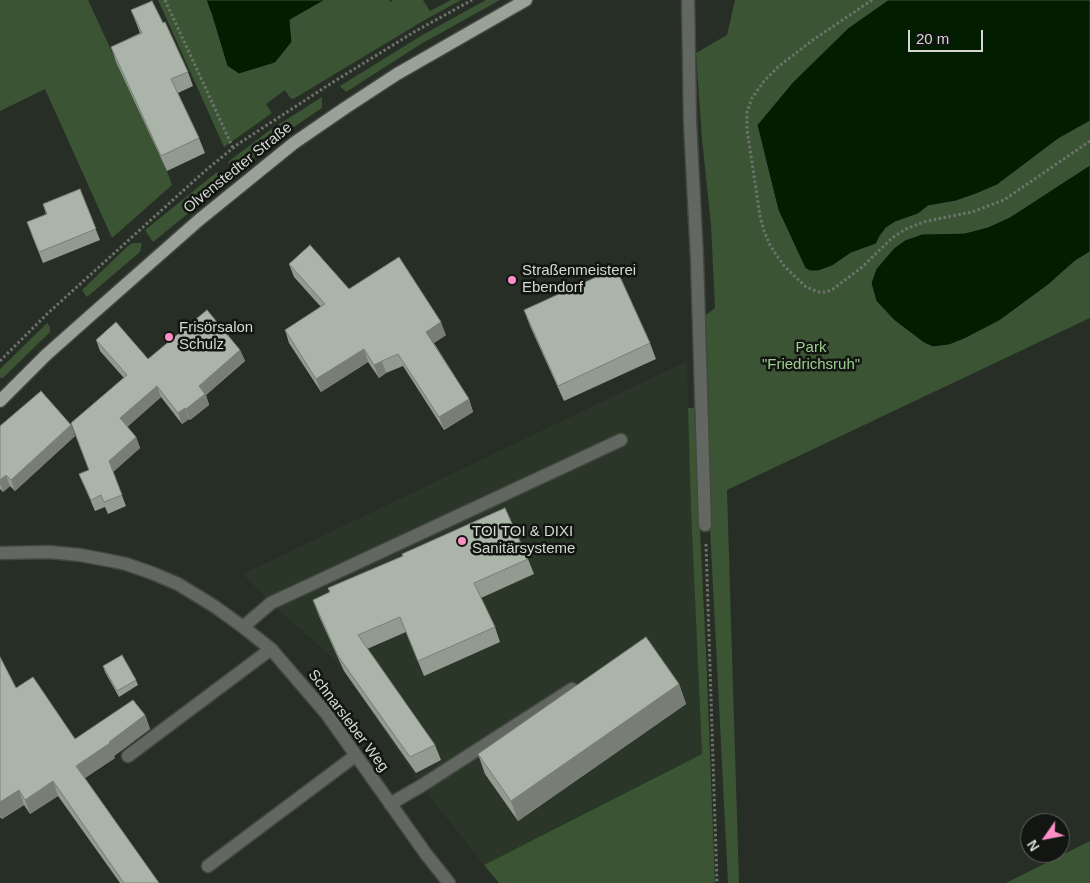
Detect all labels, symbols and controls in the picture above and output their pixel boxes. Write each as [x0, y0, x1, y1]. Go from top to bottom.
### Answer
scale bar [910, 20, 985, 52]
text: 20 m [916, 30, 949, 47]
street label: Olvenstedter Straße [180, 119, 296, 217]
place label: Straßenmeisterei Ebendorf [522, 262, 636, 297]
marker: Straßenmeisterei Ebendorf [506, 274, 518, 286]
place label: Frisörsalon Schulz [179, 319, 253, 354]
marker: Frisörsalon Schulz [163, 331, 175, 343]
park label: Park "Friedrichsruh" [762, 339, 860, 374]
place label: TOI TOI & DIXI Sanitärsysteme [472, 523, 575, 558]
marker: TOI TOI & DIXI Sanitärsysteme [456, 535, 468, 547]
street label: Schnarsleber Weg [304, 666, 392, 776]
north arrow [1020, 813, 1070, 863]
text: N [1024, 837, 1043, 854]

